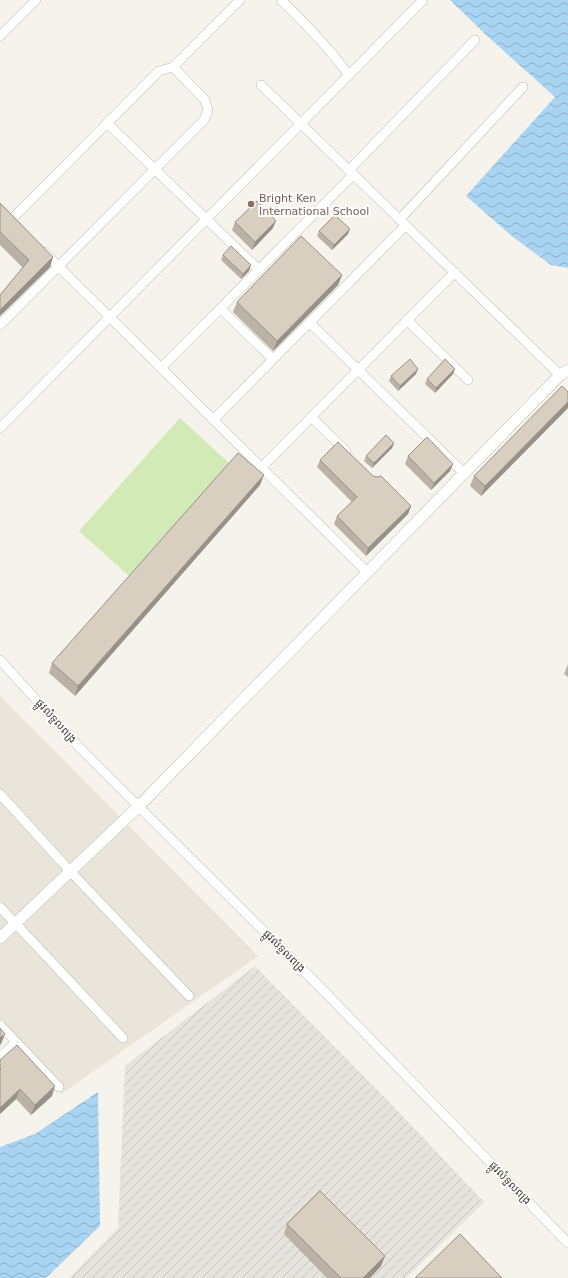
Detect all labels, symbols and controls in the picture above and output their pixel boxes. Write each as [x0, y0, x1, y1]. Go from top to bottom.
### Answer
place label: Bright Ken International School [259, 192, 369, 218]
marker: Bright Ken International School [246, 199, 256, 209]
street label: ផ្លូវលំទួលពង្រ [30, 696, 80, 748]
street label: ផ្លូវលំទួលពង្រ [258, 927, 308, 977]
street label: ផ្លូវលំទួលពង្រ [484, 1158, 534, 1209]

